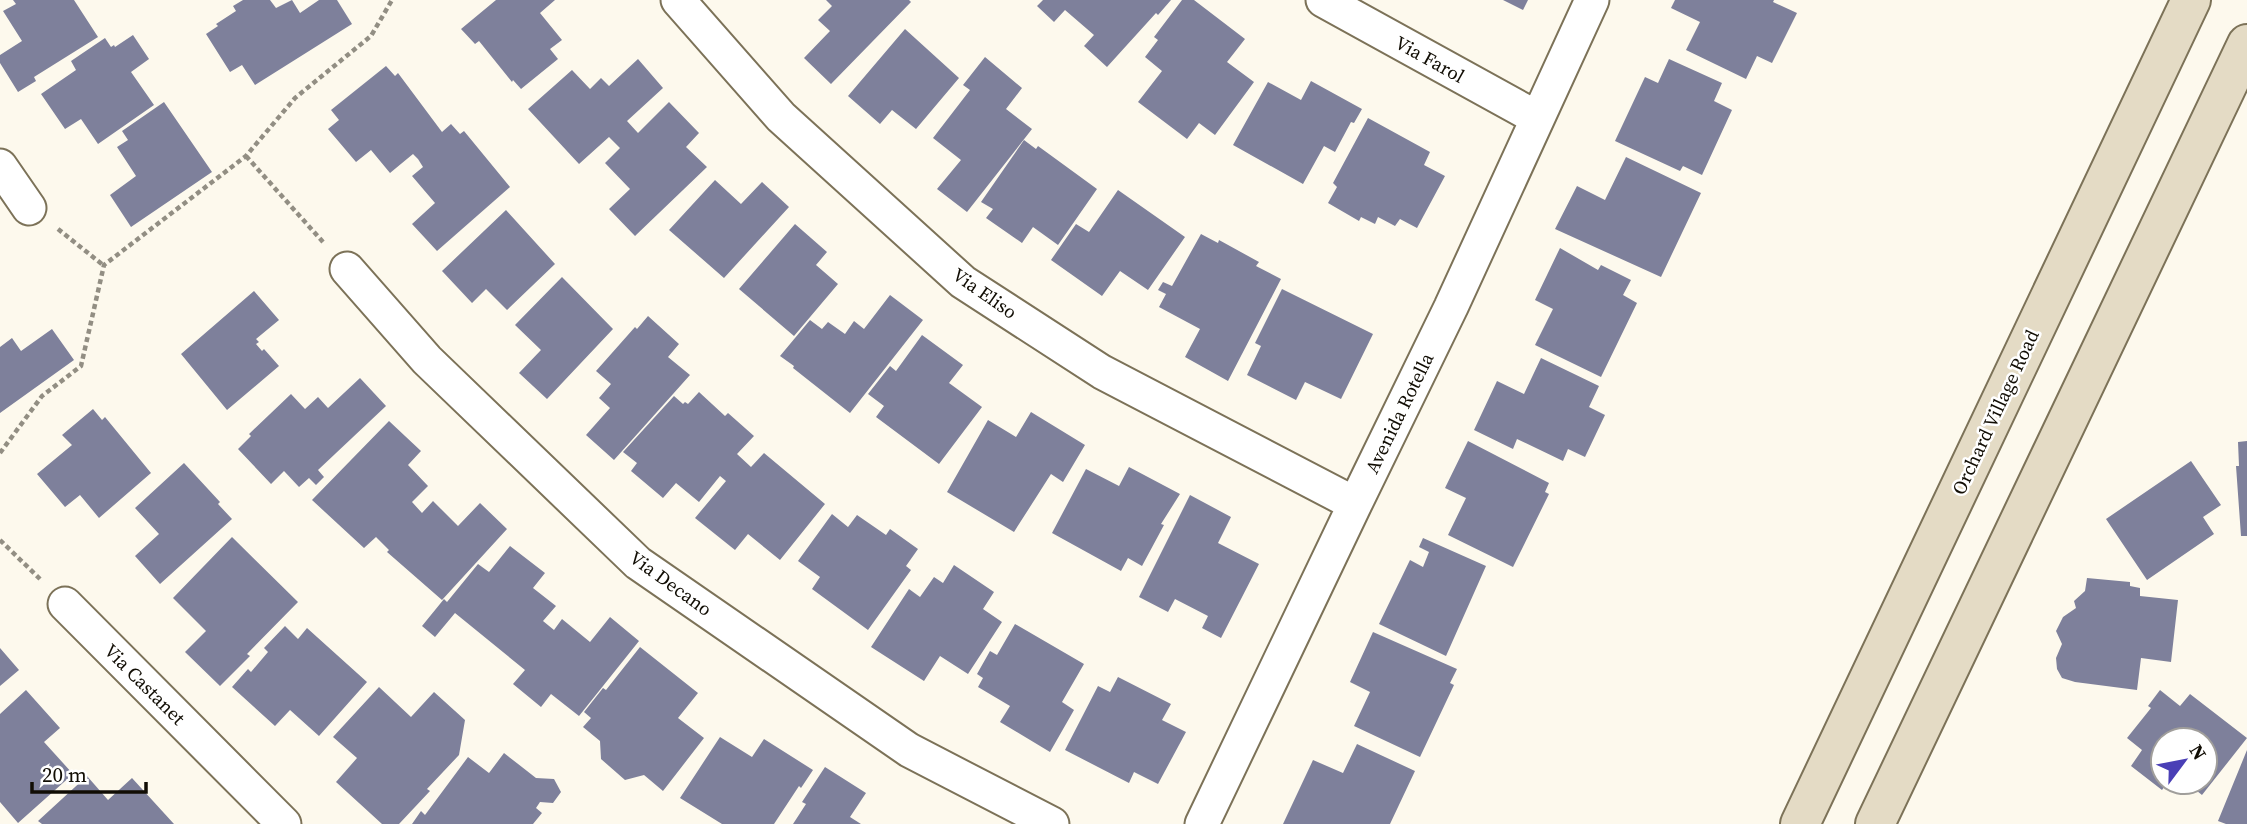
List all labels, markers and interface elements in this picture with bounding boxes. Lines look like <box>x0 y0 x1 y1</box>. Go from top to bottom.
street label: Via Farol <box>1391 29 1470 89</box>
street label: Via Eliso <box>947 261 1023 325</box>
street label: Orchard Village Road <box>1945 325 2045 499</box>
street label: Avenida Rotella <box>1359 348 1440 478</box>
street label: Via Decano <box>625 544 717 622</box>
street label: Via Castanet <box>99 638 192 731</box>
north arrow <box>2149 726 2219 796</box>
text: N <box>2184 739 2213 765</box>
scale bar <box>32 750 145 794</box>
text: 20 m <box>42 760 87 789</box>

